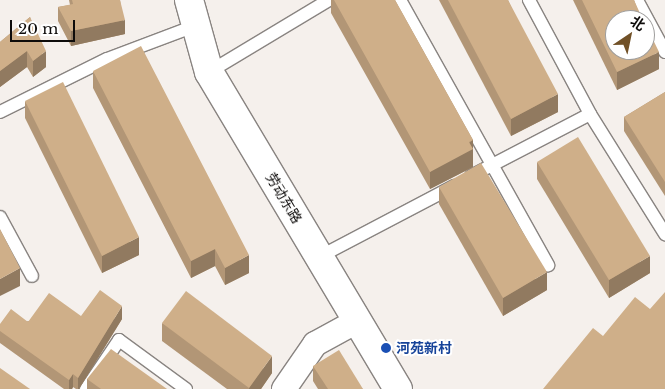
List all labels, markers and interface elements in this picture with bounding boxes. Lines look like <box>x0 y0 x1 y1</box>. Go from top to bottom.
scale bar <box>12 10 78 42</box>
north arrow <box>605 10 655 60</box>
text: 北 <box>627 12 649 35</box>
text: 20 m <box>18 19 58 38</box>
street label: 劳动东路 <box>262 170 306 226</box>
place label: 河苑新村 <box>396 340 452 356</box>
marker: 河苑新村 <box>380 342 392 354</box>

